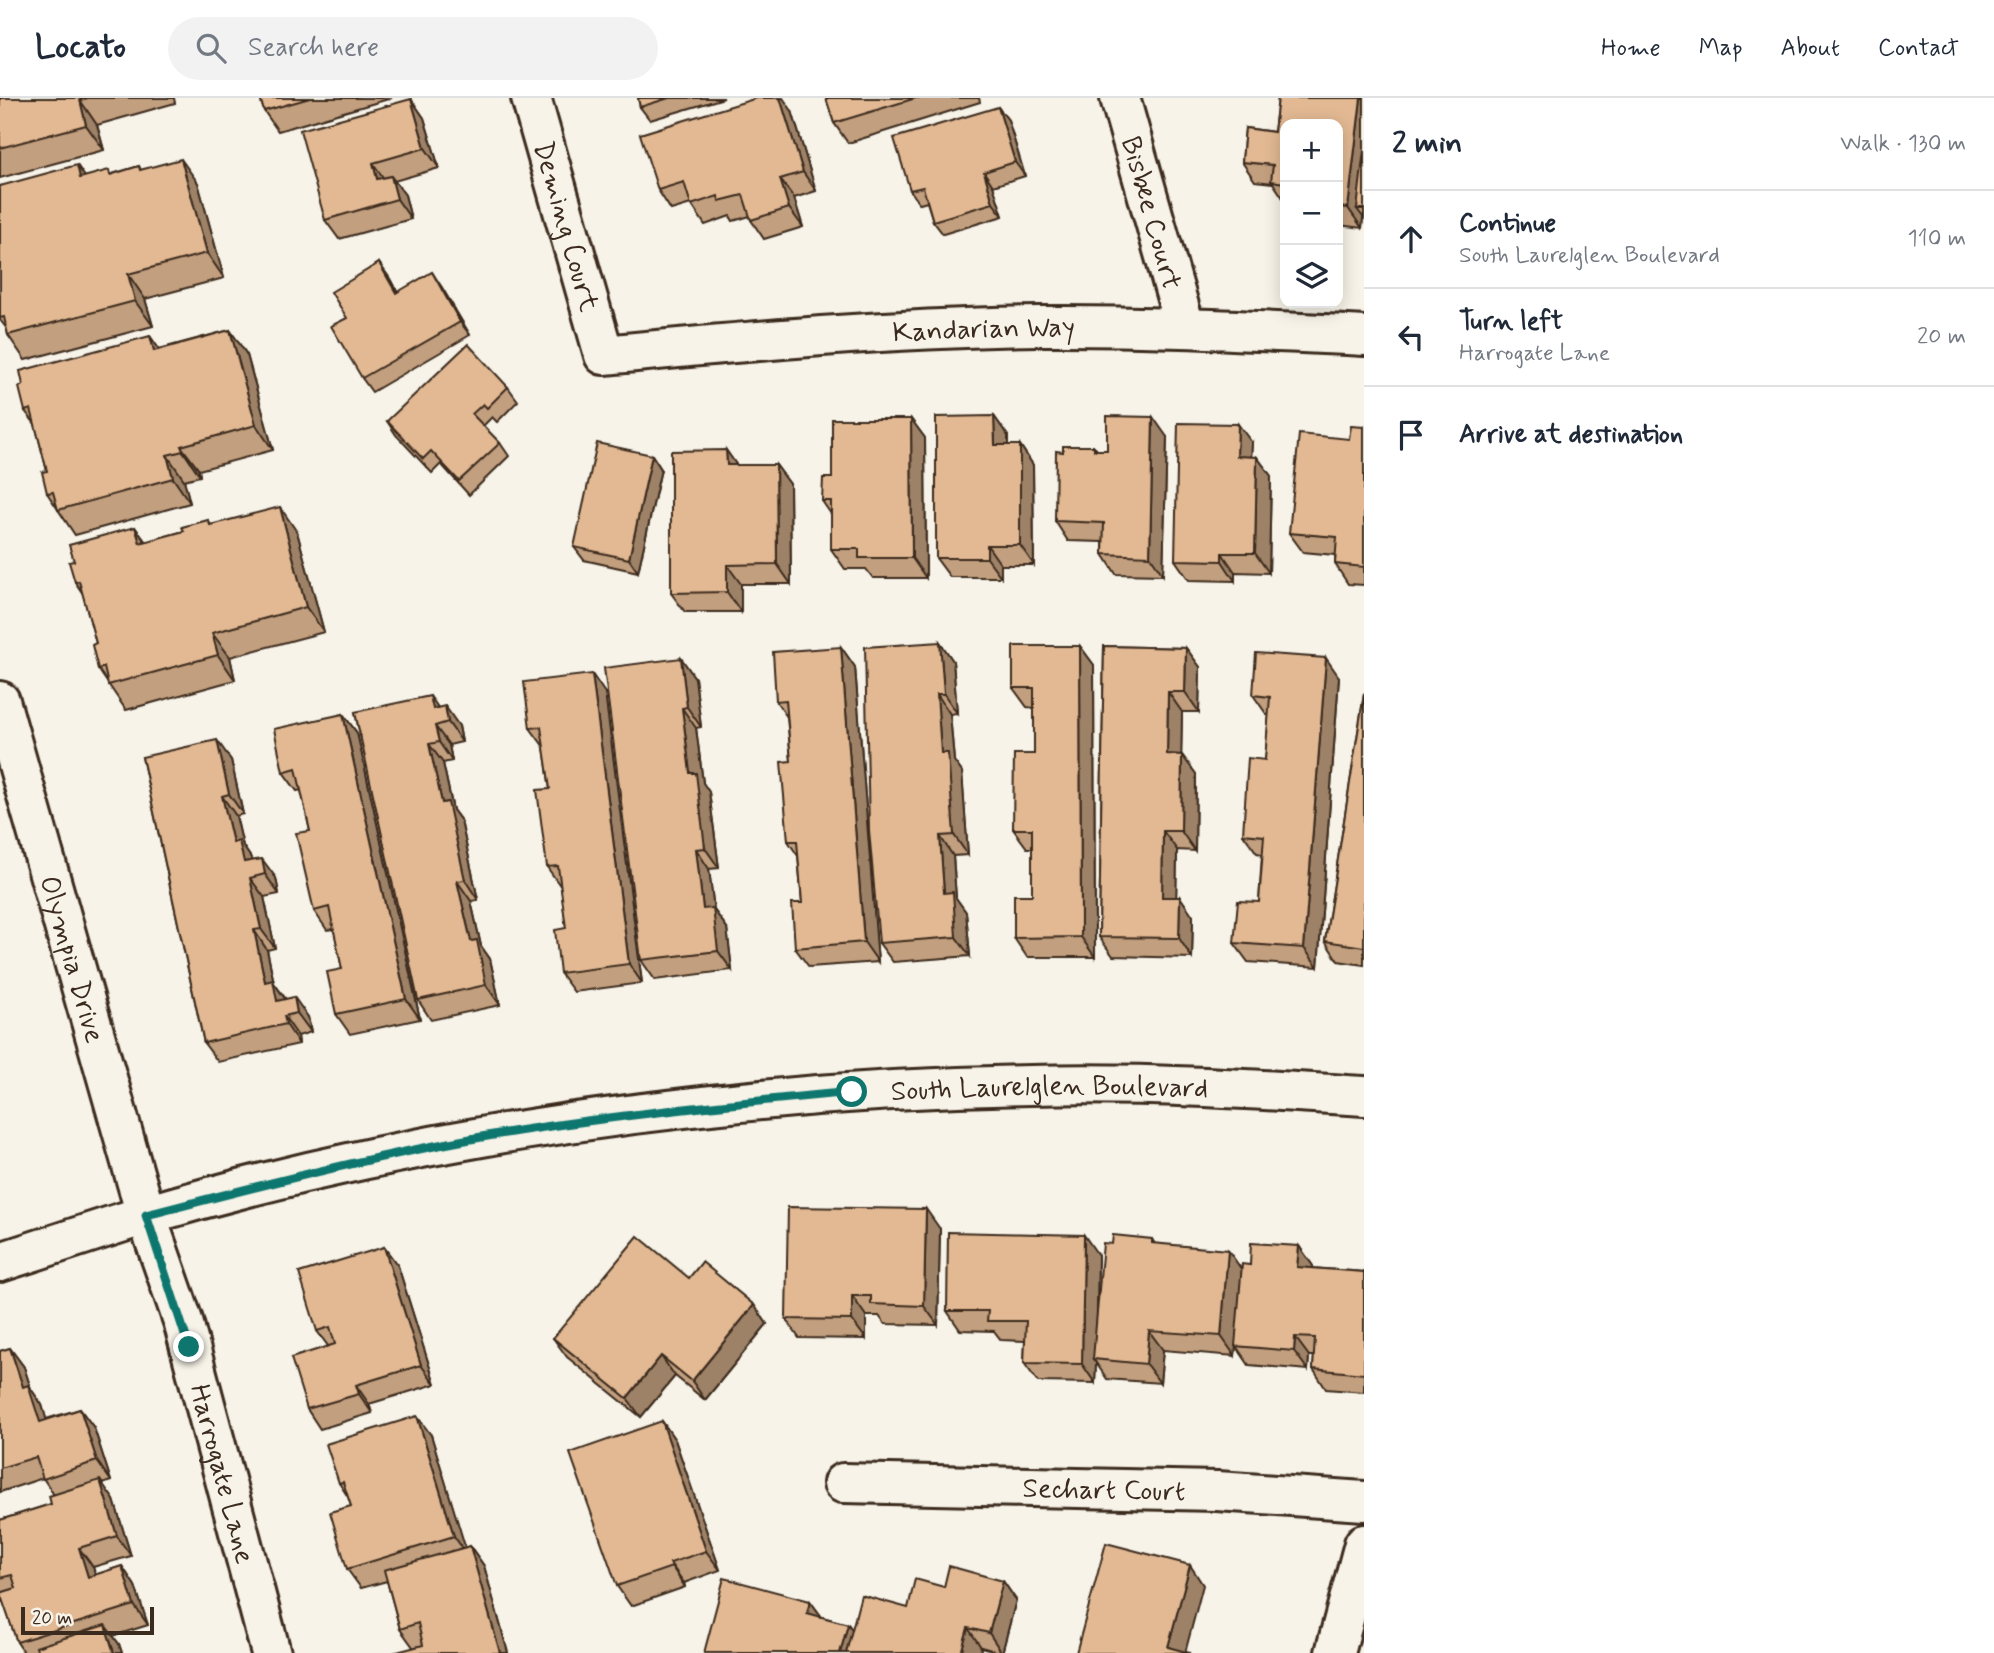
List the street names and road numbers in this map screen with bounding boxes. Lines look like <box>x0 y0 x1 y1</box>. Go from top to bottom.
street label: Bisbee Court <box>1111 132 1189 294</box>
street label: Deming Court <box>523 137 607 316</box>
street label: Kandarian Way <box>892 310 1075 352</box>
street label: Olympia Drive <box>29 872 112 1047</box>
street label: South Laurelglen Boulevard <box>890 1068 1209 1111</box>
street label: Harrogate Lane <box>180 1380 262 1568</box>
street label: Sechart Court <box>1022 1471 1186 1511</box>

